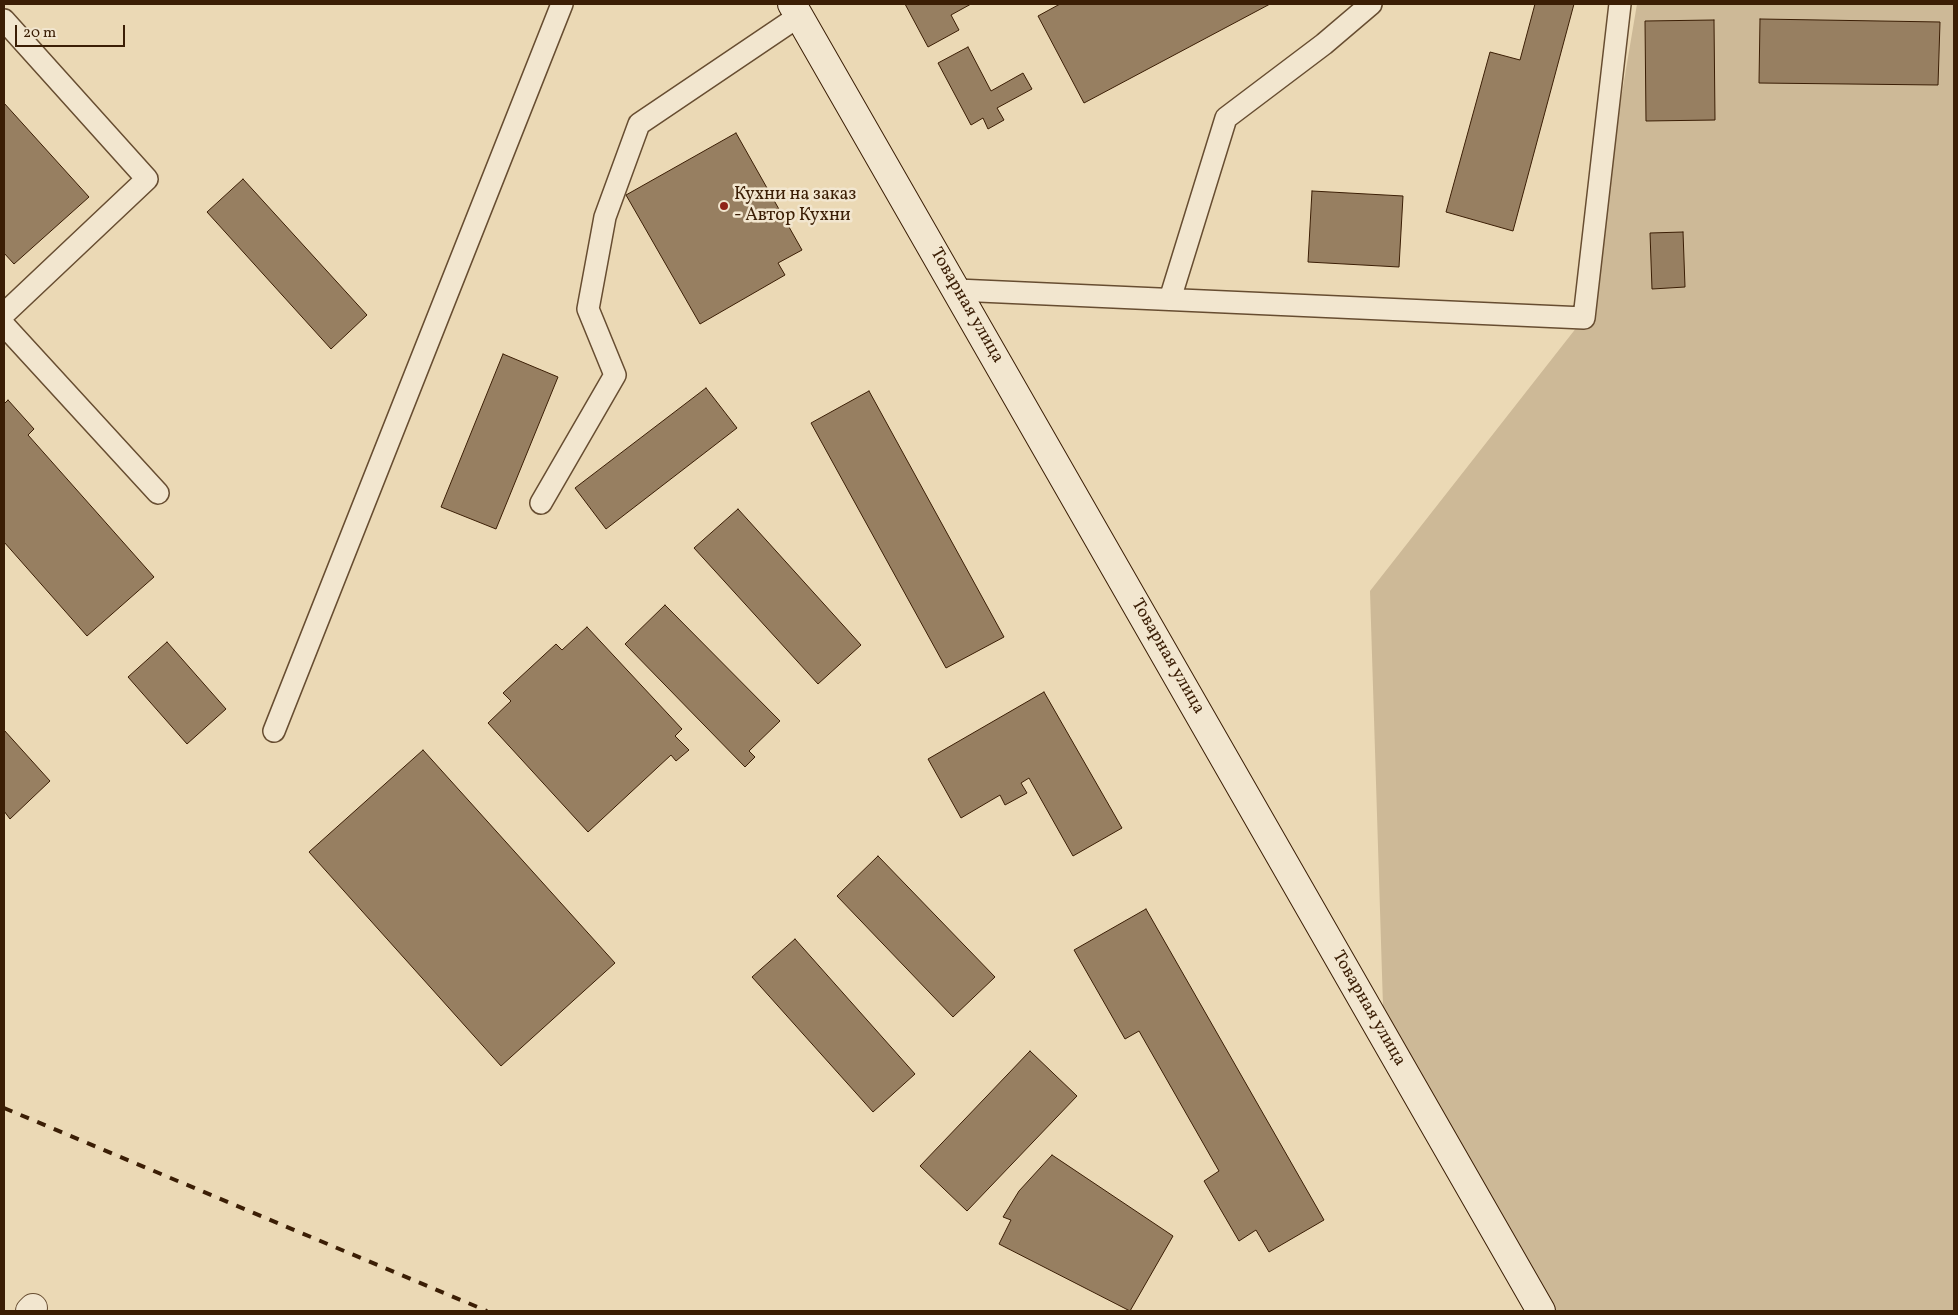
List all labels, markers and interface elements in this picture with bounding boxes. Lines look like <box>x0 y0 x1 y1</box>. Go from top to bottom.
scale bar <box>18 15 128 47</box>
text: 20 m <box>23 23 56 44</box>
place label: Кухни на заказ - Автор Кухни <box>734 185 856 228</box>
marker: Кухни на заказ - Автор Кухни <box>718 200 730 212</box>
street label: Товарная улица <box>924 244 1008 368</box>
street label: Товарная улица <box>1125 595 1209 719</box>
street label: Товарная улица <box>1326 947 1410 1071</box>

